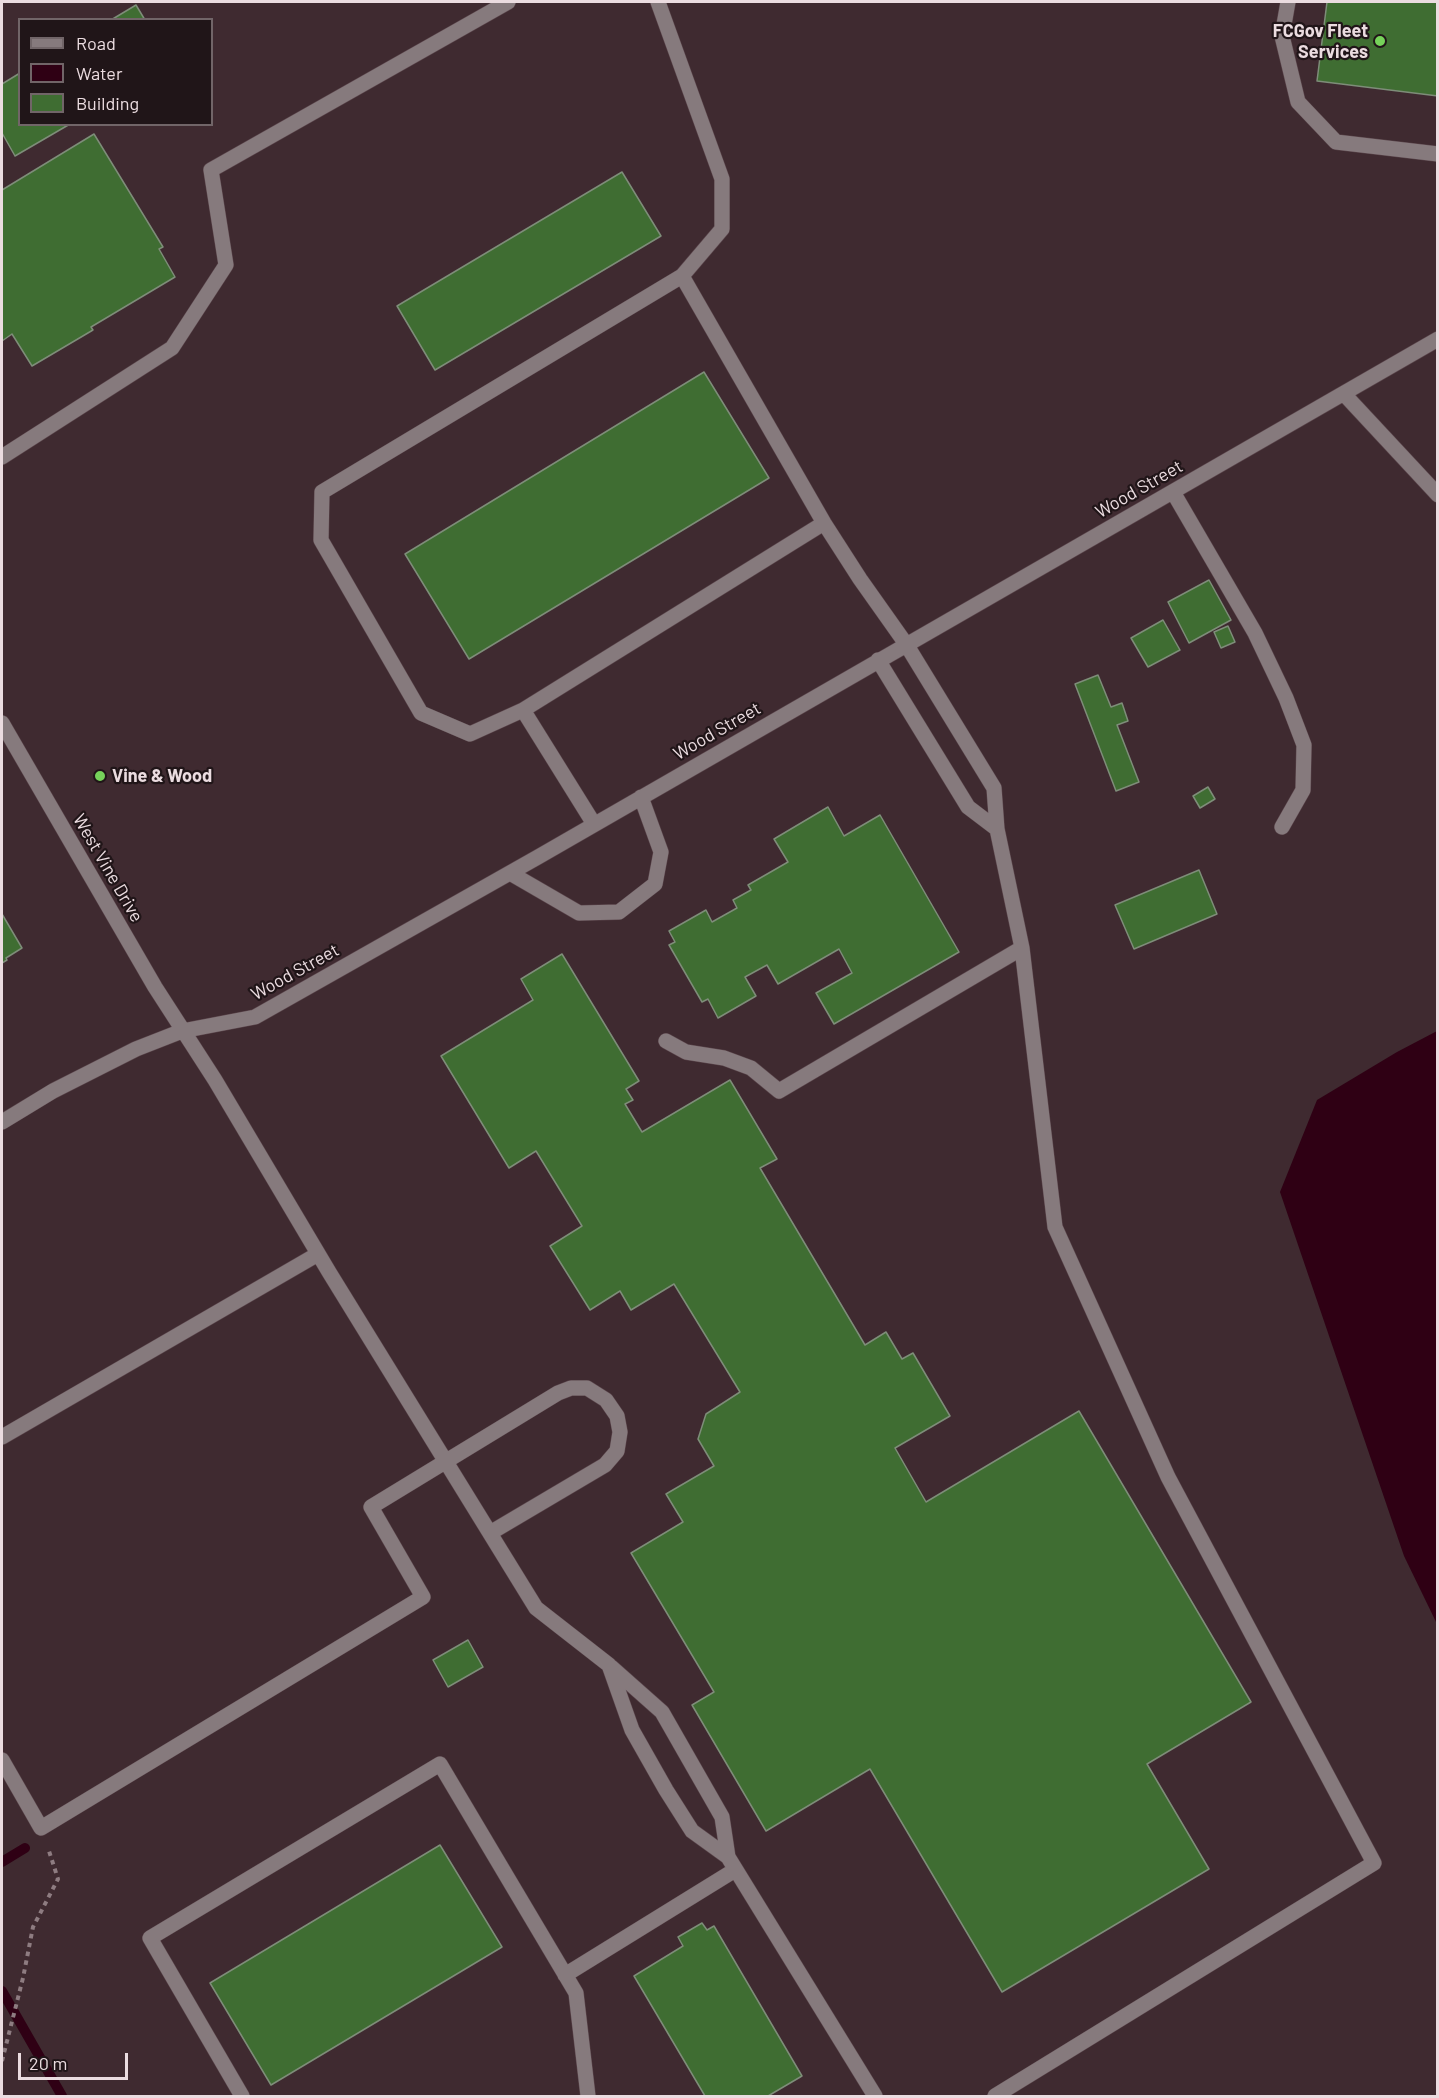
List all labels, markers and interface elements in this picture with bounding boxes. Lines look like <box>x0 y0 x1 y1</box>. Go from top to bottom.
legend <box>18 18 213 126</box>
place label: FCGov Fleet Services <box>1273 20 1368 63</box>
text: Road <box>76 32 116 54</box>
marker: FCGov Fleet Services <box>1373 34 1387 48</box>
text: Water <box>76 62 123 84</box>
text: Building <box>76 92 139 114</box>
street label: Wood Street <box>1092 455 1186 523</box>
street label: Wood Street <box>670 697 764 765</box>
place label: Vine & Wood <box>112 765 212 787</box>
marker: Vine & Wood <box>93 769 107 783</box>
street label: West Vine Drive <box>68 810 148 926</box>
street label: Wood Street <box>247 939 343 1005</box>
scale bar <box>21 2041 130 2079</box>
text: 20 m <box>29 2052 67 2074</box>

